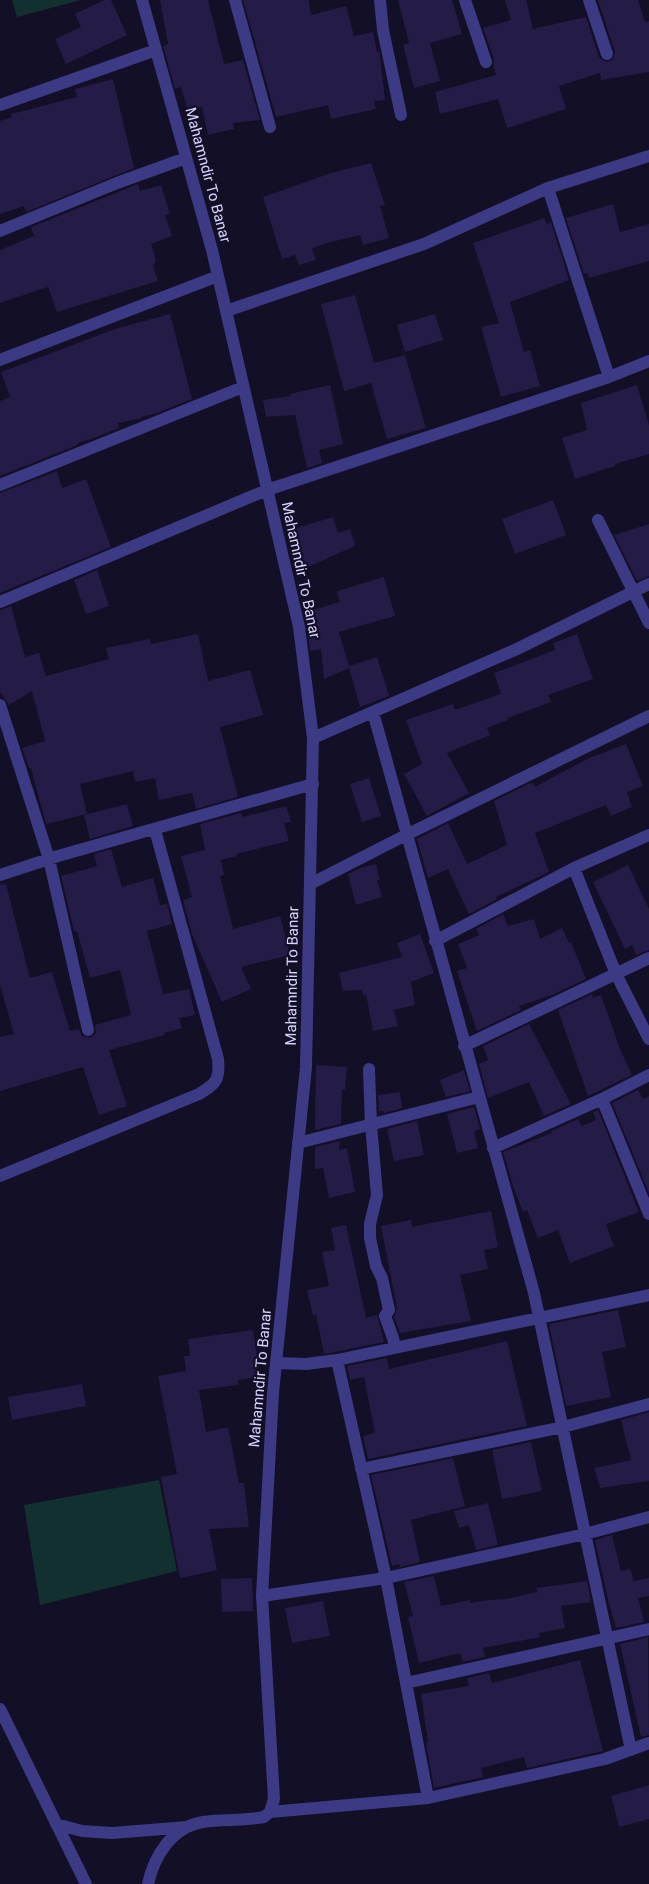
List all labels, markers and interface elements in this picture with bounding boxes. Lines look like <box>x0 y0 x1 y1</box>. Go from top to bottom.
street label: Mahamndir To Banar <box>181 105 235 245</box>
street label: Mahamndir To Banar <box>278 500 324 640</box>
street label: Mahamndir To Banar <box>282 906 302 1046</box>
street label: Mahamndir To Banar <box>245 1308 275 1448</box>

